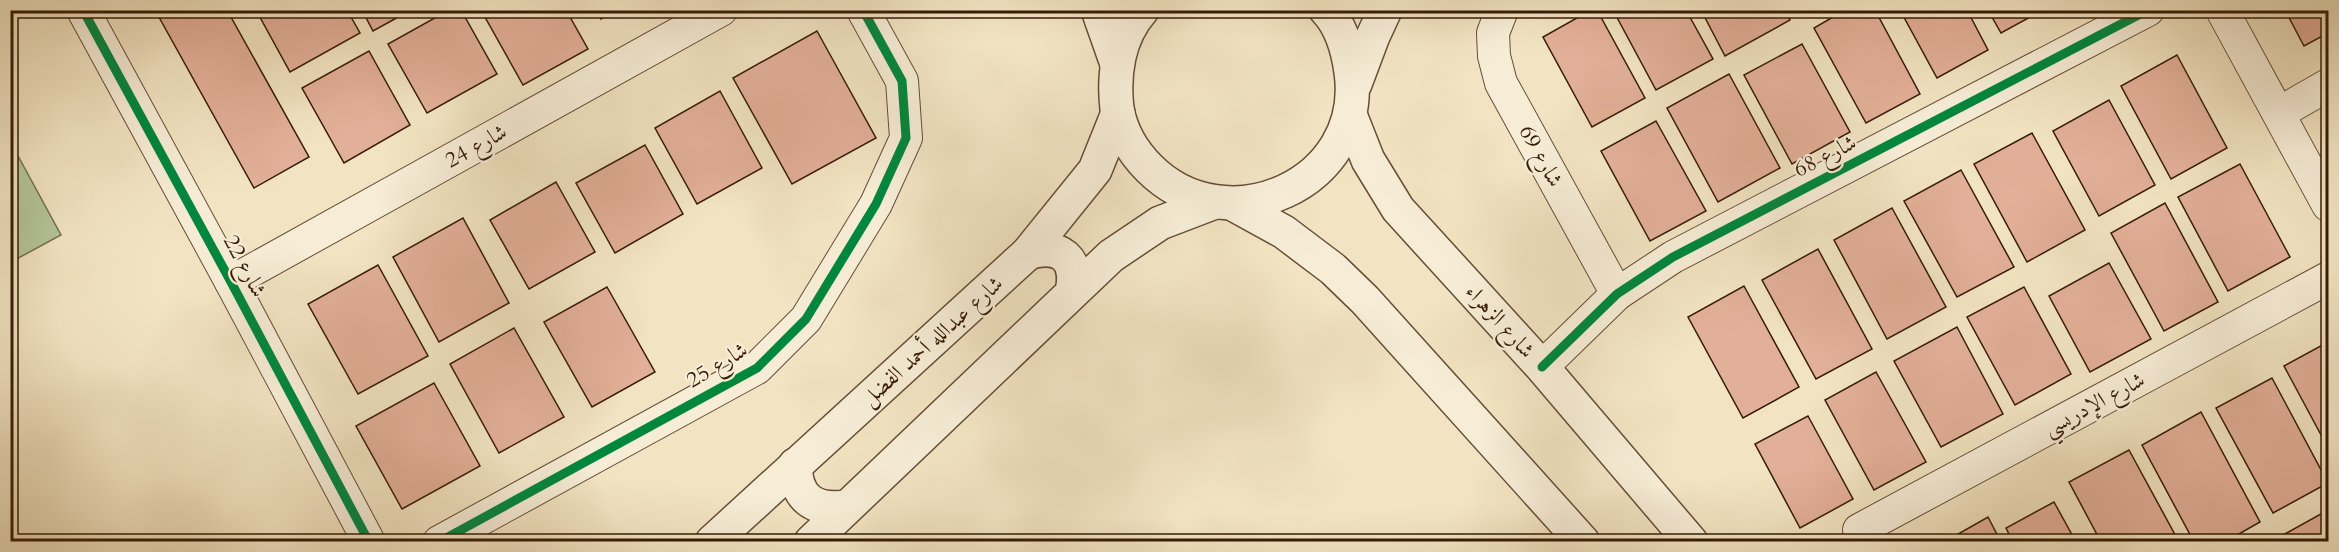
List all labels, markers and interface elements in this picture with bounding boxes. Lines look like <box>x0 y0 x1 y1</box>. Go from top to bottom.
street label: شارع 24 <box>440 117 514 178</box>
street label: شارع 69 <box>1509 120 1570 194</box>
street label: شارع 68 <box>1788 128 1863 187</box>
street label: شارع 22 <box>213 230 274 304</box>
street label: شارع عبدالله أحمد الفضل <box>854 268 1012 415</box>
street label: شارع الزهراء <box>1456 277 1541 367</box>
street label: شارع 25 <box>681 335 755 398</box>
street label: شارع الإدريسي <box>2038 365 2152 448</box>

